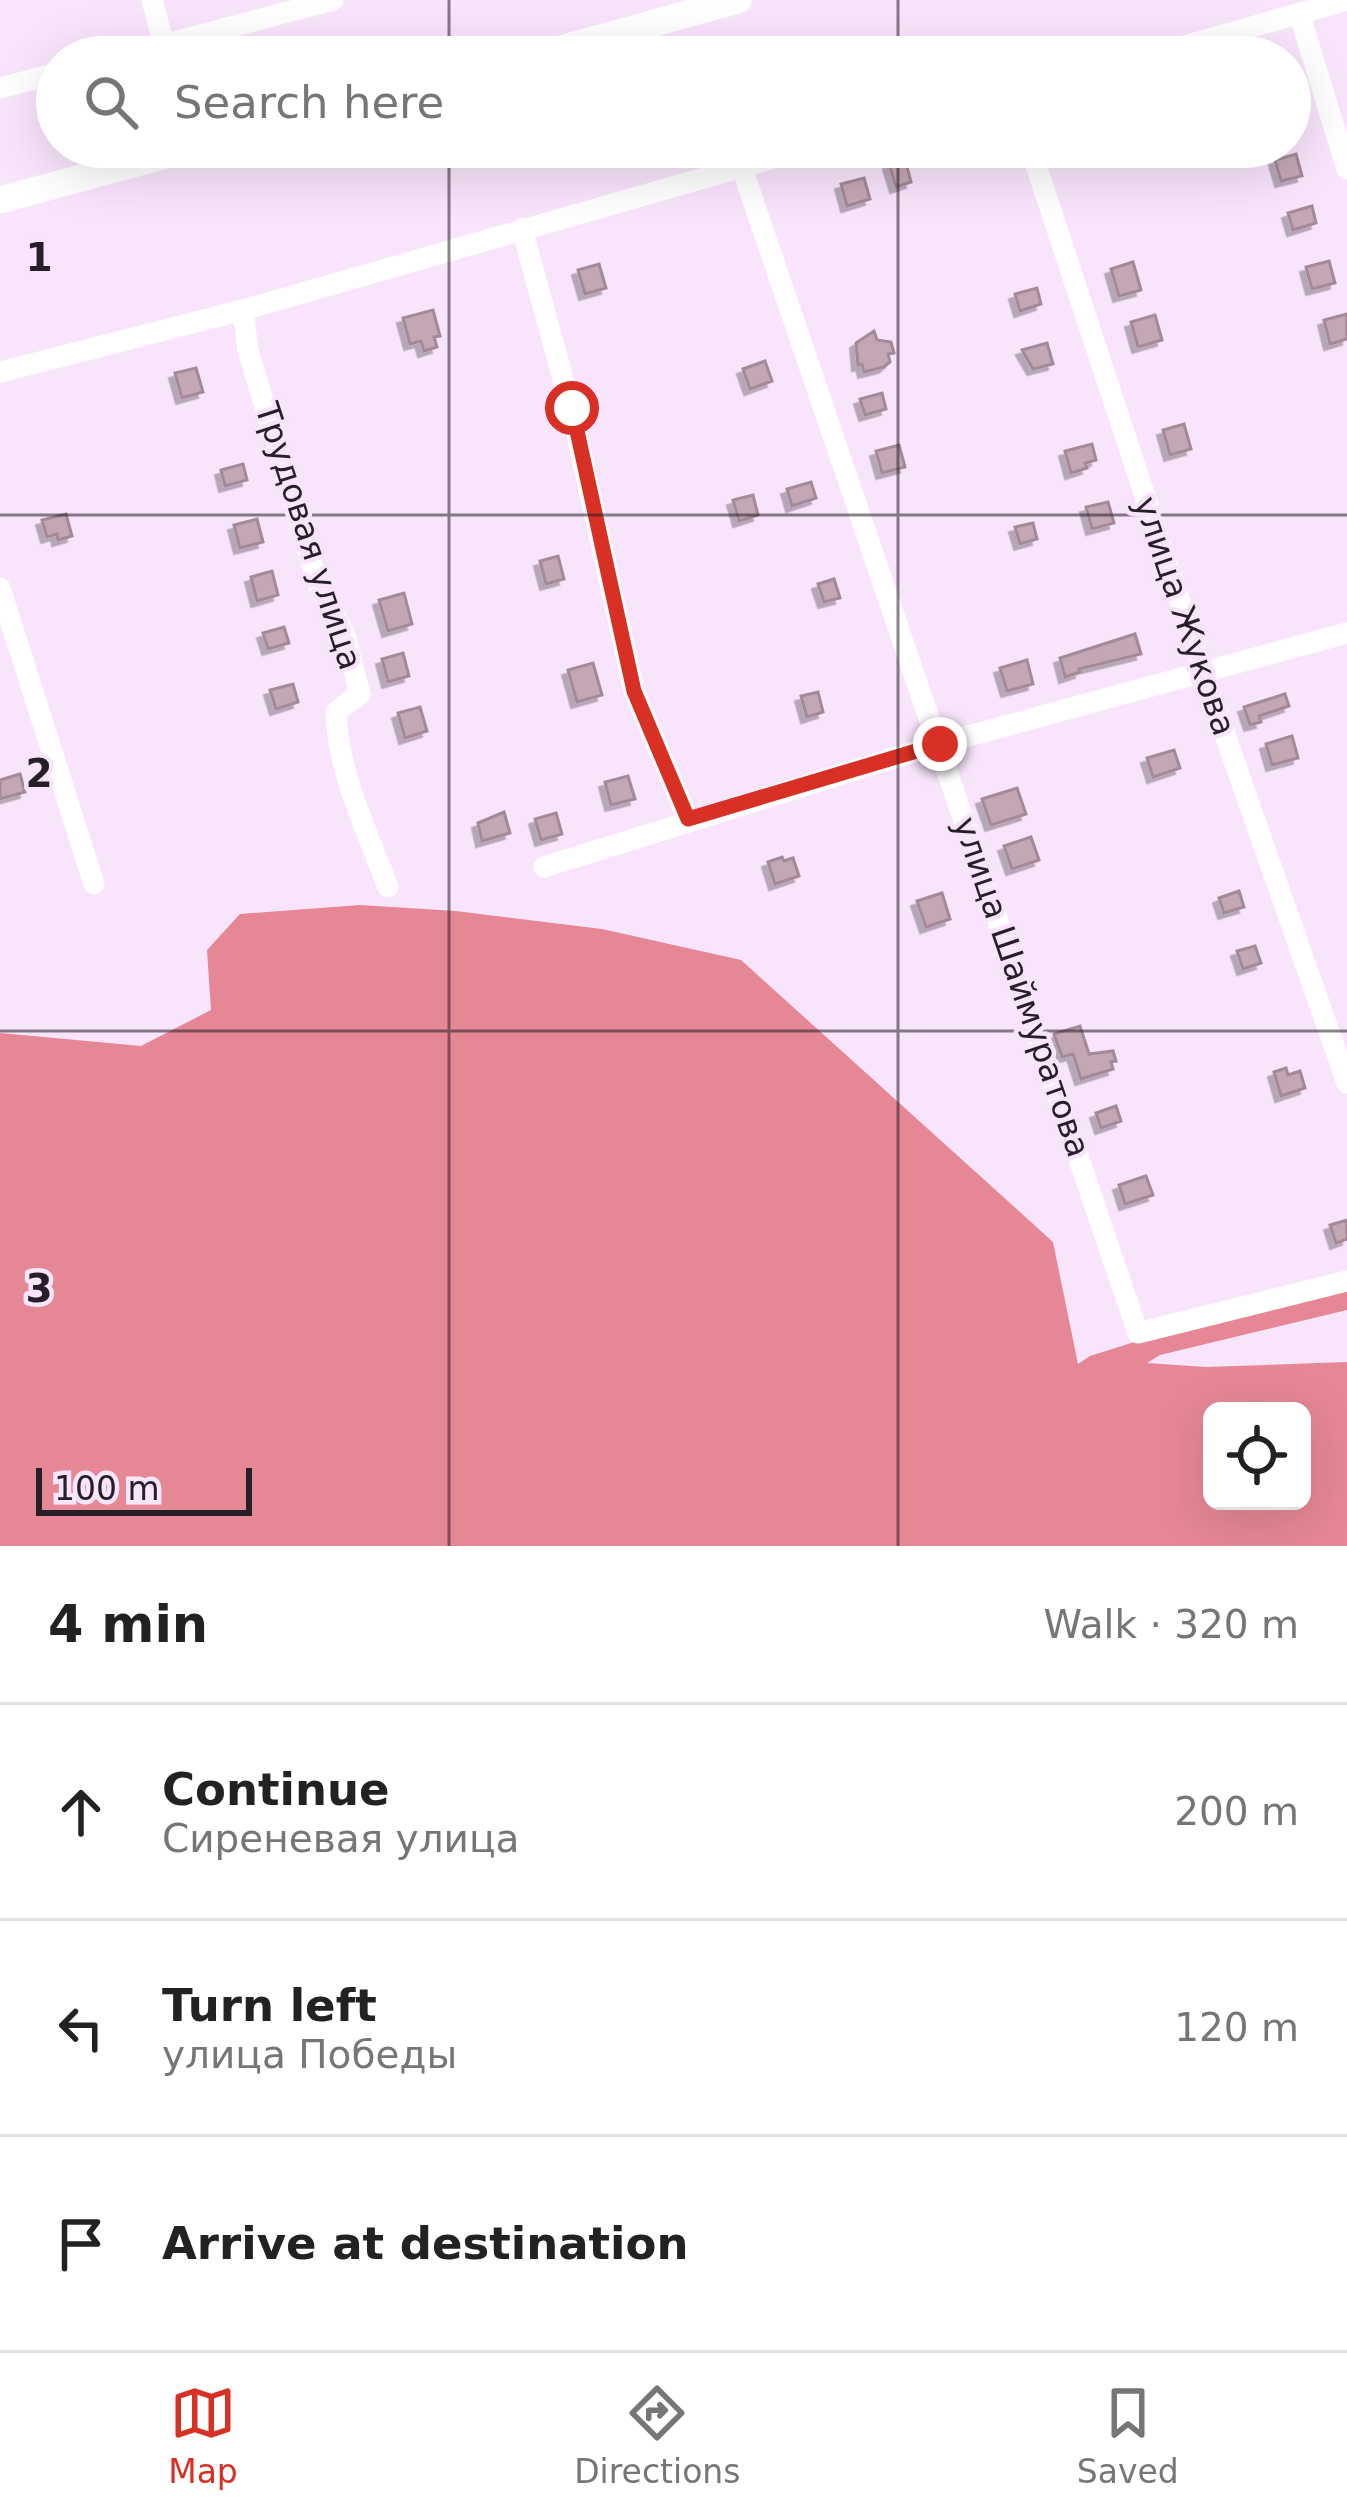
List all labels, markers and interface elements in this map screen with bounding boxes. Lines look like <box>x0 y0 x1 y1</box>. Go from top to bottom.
search box <box>36 36 1311 168</box>
icon: search <box>78 69 144 135</box>
text: Search here <box>174 76 444 129</box>
text: 1 <box>25 235 53 280</box>
route start <box>545 381 599 435</box>
street label: Трудовая улица <box>247 397 371 674</box>
street label: улица Жукова <box>1126 491 1244 741</box>
route end <box>913 717 967 771</box>
text: 2 <box>25 751 53 796</box>
street label: улица Шаймуратова <box>945 812 1099 1162</box>
text: 3 <box>25 1266 53 1311</box>
map controls <box>1203 1402 1311 1510</box>
button: locate <box>1203 1402 1311 1510</box>
scale bar <box>36 1462 252 1515</box>
text: 100 m <box>54 1469 160 1508</box>
text: 4 min <box>48 1595 208 1654</box>
text: Walk · 320 m <box>1044 1602 1299 1647</box>
text: Continue <box>162 1763 390 1816</box>
icon: ahead <box>48 1779 114 1845</box>
text: 200 m <box>1174 1789 1299 1834</box>
text: Сиреневая улица <box>162 1816 519 1861</box>
text: Turn left <box>162 1979 377 2032</box>
icon: left <box>48 1995 114 2061</box>
text: 120 m <box>1174 2005 1299 2050</box>
text: улица Победы <box>162 2032 457 2077</box>
icon: arrive <box>48 2211 114 2277</box>
text: Arrive at destination <box>162 2217 688 2270</box>
tab: Map <box>168 2380 238 2491</box>
tab: Directions <box>574 2380 740 2491</box>
tab: Saved <box>1077 2380 1179 2491</box>

